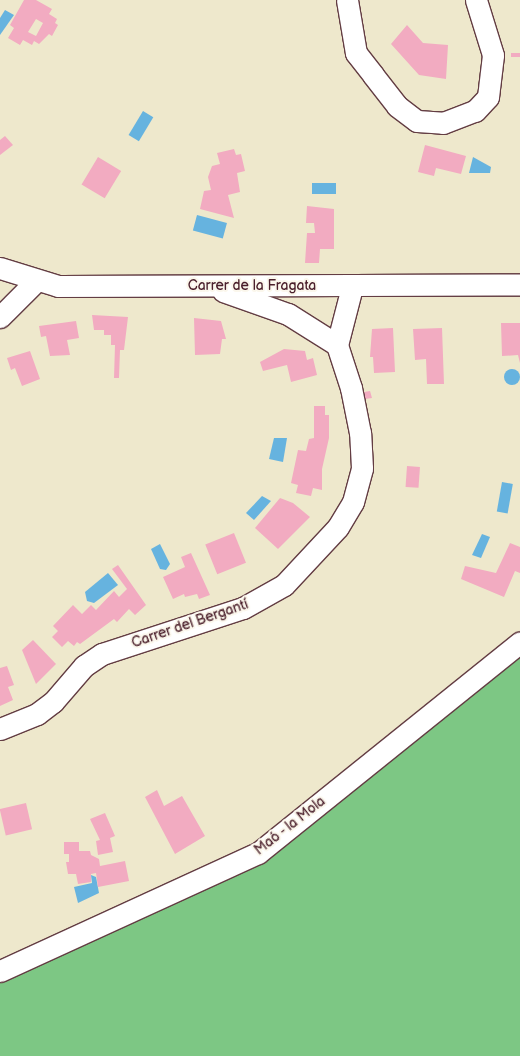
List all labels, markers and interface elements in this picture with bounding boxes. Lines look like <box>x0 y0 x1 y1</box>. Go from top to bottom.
street label: Carrer de la Fragata <box>188 278 316 294</box>
street label: Carrer del Bergantí <box>129 596 251 652</box>
street label: Maó - la Mola <box>251 793 329 859</box>

